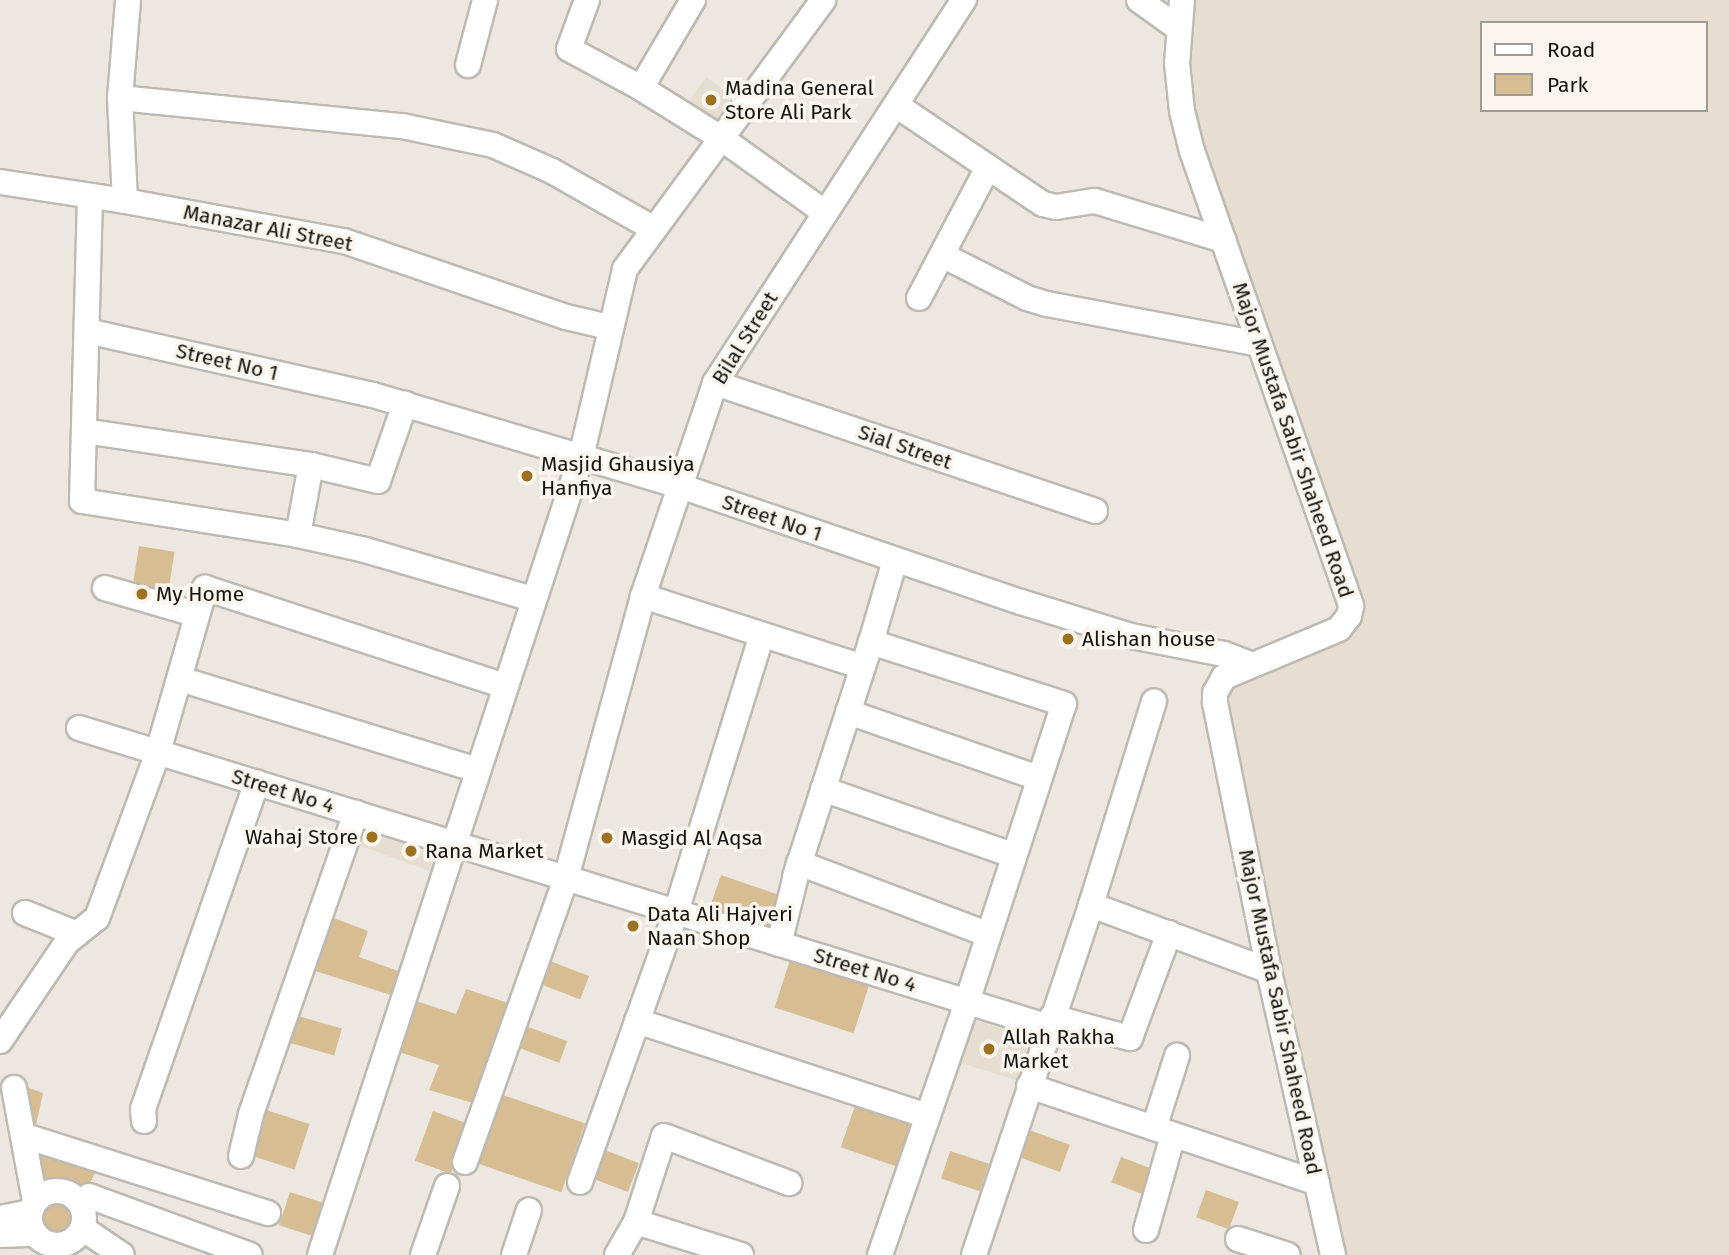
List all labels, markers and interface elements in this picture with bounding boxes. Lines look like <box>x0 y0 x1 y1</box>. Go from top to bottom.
legend <box>1480 21 1708 112</box>
text: Road <box>1547 37 1595 63</box>
text: Park <box>1547 72 1588 98</box>
place label: Madina General Store Ali Park <box>725 75 874 125</box>
marker: Madina General Store Ali Park <box>703 92 719 108</box>
street label: Manazar Ali Street <box>181 199 355 257</box>
street label: Major Mustafa Sabir Shaheed Road <box>1227 279 1359 601</box>
street label: Bilal Street <box>707 287 783 389</box>
street label: Street No 1 <box>174 338 280 386</box>
street label: Sial Street <box>855 419 955 475</box>
place label: Masjid Ghausiya Hanfiya <box>541 451 695 501</box>
marker: Masjid Ghausiya Hanfiya <box>519 468 535 484</box>
street label: Street No 1 <box>719 489 825 547</box>
place label: My Home <box>156 581 244 607</box>
marker: My Home <box>134 586 150 602</box>
place label: Alishan house <box>1082 626 1216 652</box>
marker: Alishan house <box>1060 631 1076 647</box>
street label: Street No 4 <box>229 763 337 819</box>
place label: Wahaj Store <box>245 824 358 850</box>
place label: Masgid Al Aqsa <box>621 825 763 851</box>
marker: Wahaj Store <box>364 829 380 845</box>
marker: Masgid Al Aqsa <box>599 830 615 846</box>
place label: Rana Market <box>425 838 544 864</box>
marker: Rana Market <box>403 843 419 859</box>
street label: Major Mustafa Sabir Shaheed Road <box>1233 847 1327 1177</box>
place label: Data Ali Hajveri Naan Shop <box>647 901 793 951</box>
marker: Data Ali Hajveri Naan Shop <box>625 918 641 934</box>
street label: Street No 4 <box>811 942 919 998</box>
place label: Allah Rakha Market <box>1003 1024 1115 1074</box>
marker: Allah Rakha Market <box>981 1041 997 1057</box>

